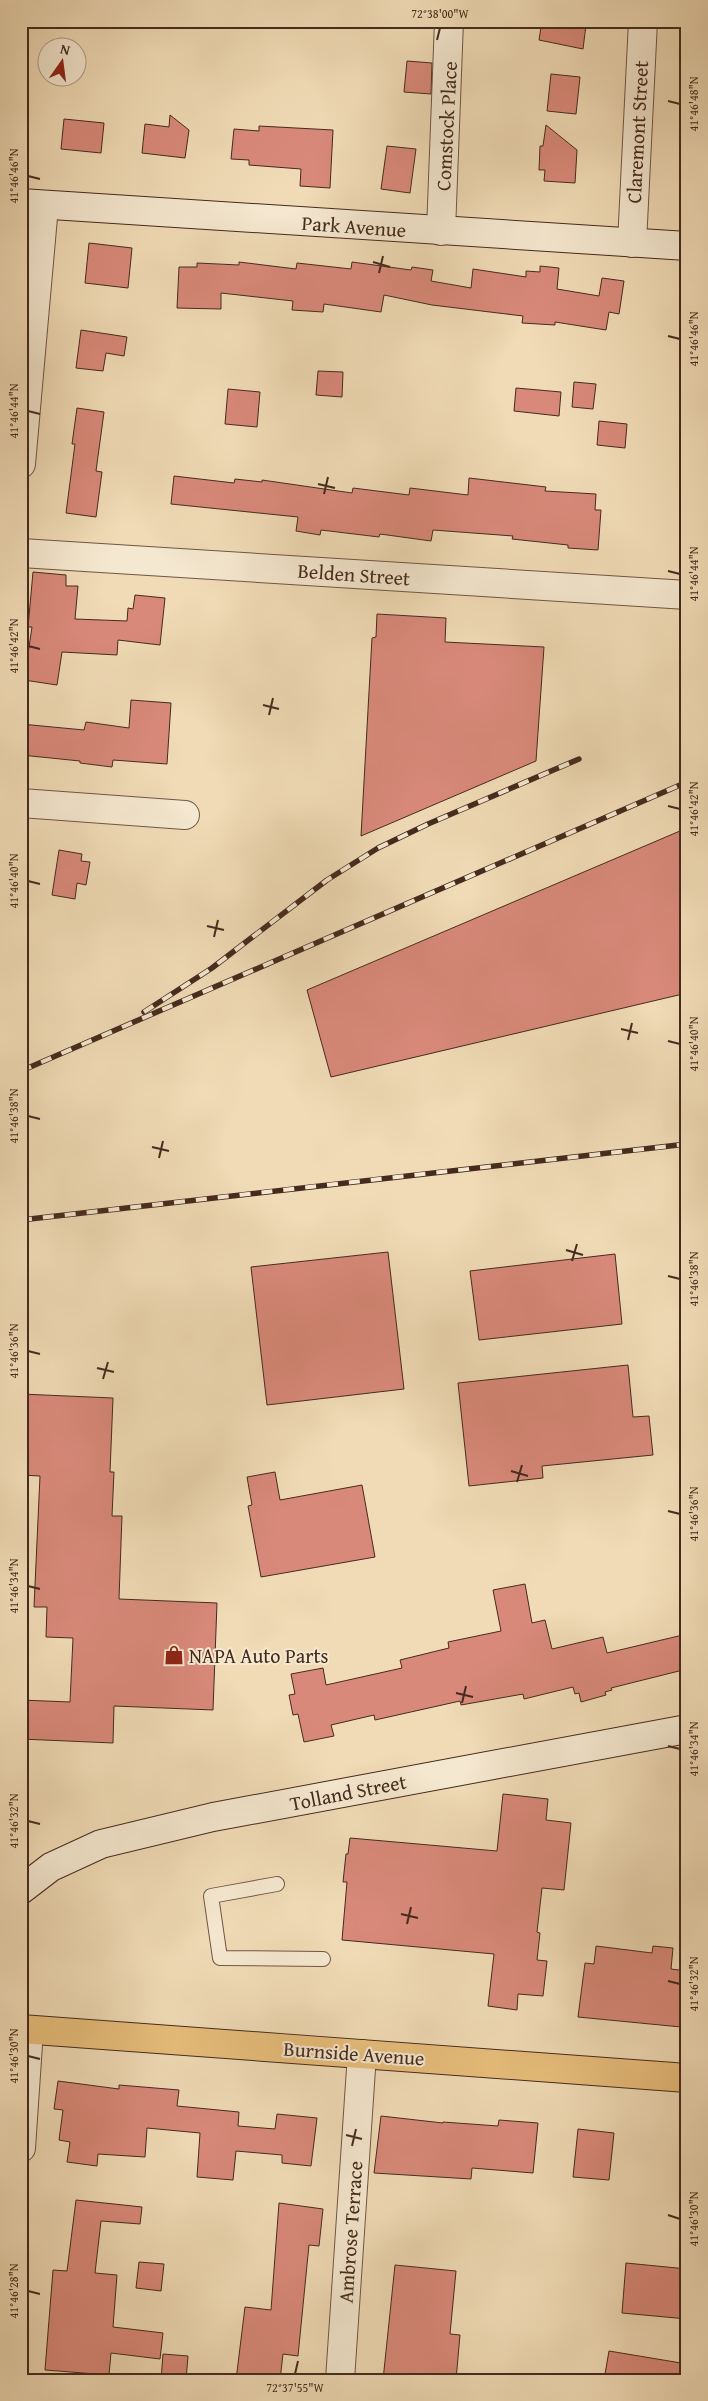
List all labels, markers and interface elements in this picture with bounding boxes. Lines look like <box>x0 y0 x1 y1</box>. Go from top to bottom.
text: 72°38'00"W <box>411 5 470 22</box>
north arrow <box>38 38 88 88</box>
text: N <box>58 39 73 60</box>
street label: Comstock Place <box>428 60 464 192</box>
street label: Claremont Street <box>619 60 655 204</box>
text: 41°46'48"N <box>685 76 702 132</box>
text: 41°46'46"N <box>5 148 22 204</box>
street label: Park Avenue <box>301 208 407 244</box>
text: 41°46'46"N <box>685 311 702 367</box>
text: 41°46'44"N <box>5 383 22 439</box>
text: 41°46'44"N <box>685 546 702 602</box>
street label: Belden Street <box>297 556 411 592</box>
text: 41°46'42"N <box>5 618 22 674</box>
text: 41°46'42"N <box>685 781 702 837</box>
text: 41°46'40"N <box>5 853 22 909</box>
text: 41°46'40"N <box>685 1016 702 1072</box>
text: 41°46'38"N <box>5 1088 22 1144</box>
text: 41°46'38"N <box>685 1251 702 1307</box>
text: 41°46'36"N <box>5 1323 22 1379</box>
text: 41°46'36"N <box>685 1486 702 1542</box>
text: 41°46'34"N <box>5 1558 22 1614</box>
place label: NAPA Auto Parts <box>189 1641 328 1670</box>
shop icon: NAPA Auto Parts <box>163 1644 185 1666</box>
text: 41°46'34"N <box>685 1721 702 1777</box>
street label: Tolland Street <box>287 1766 409 1818</box>
text: 41°46'32"N <box>5 1793 22 1849</box>
text: 41°46'32"N <box>685 1956 702 2012</box>
text: 41°46'30"N <box>5 2028 22 2084</box>
street label: Burnside Avenue <box>283 2034 425 2072</box>
street label: Ambrose Terrace <box>331 2160 369 2304</box>
text: 41°46'30"N <box>685 2191 702 2247</box>
text: 41°46'28"N <box>5 2263 22 2319</box>
text: 72°37'55"W <box>266 2379 325 2396</box>

